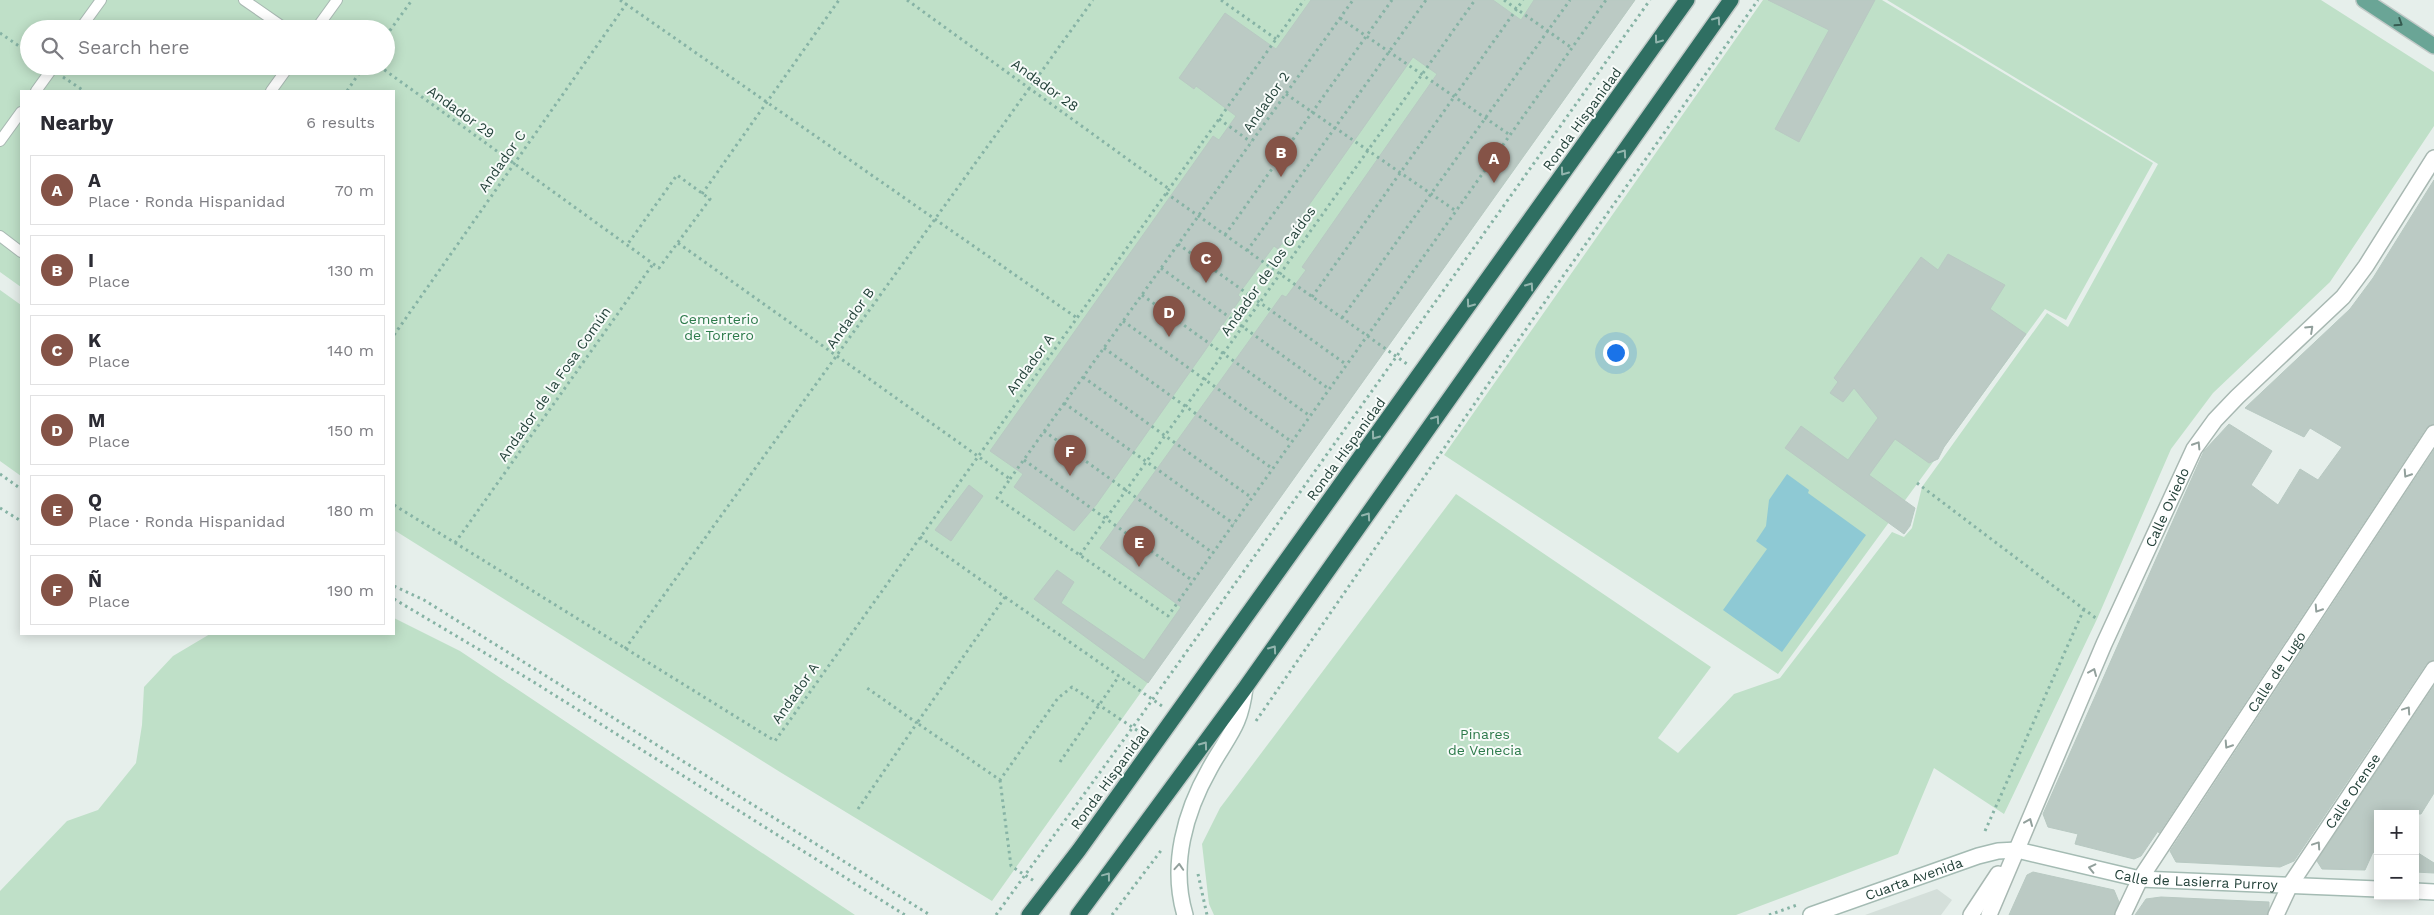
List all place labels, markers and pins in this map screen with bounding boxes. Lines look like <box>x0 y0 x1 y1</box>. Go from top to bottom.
pin: B <box>1265 136 1297 177</box>
pin: A <box>1478 142 1510 183</box>
pin: C <box>1190 242 1222 283</box>
pin: D <box>1153 296 1185 337</box>
pin: F <box>1054 435 1086 476</box>
pin: E <box>1123 526 1155 567</box>

